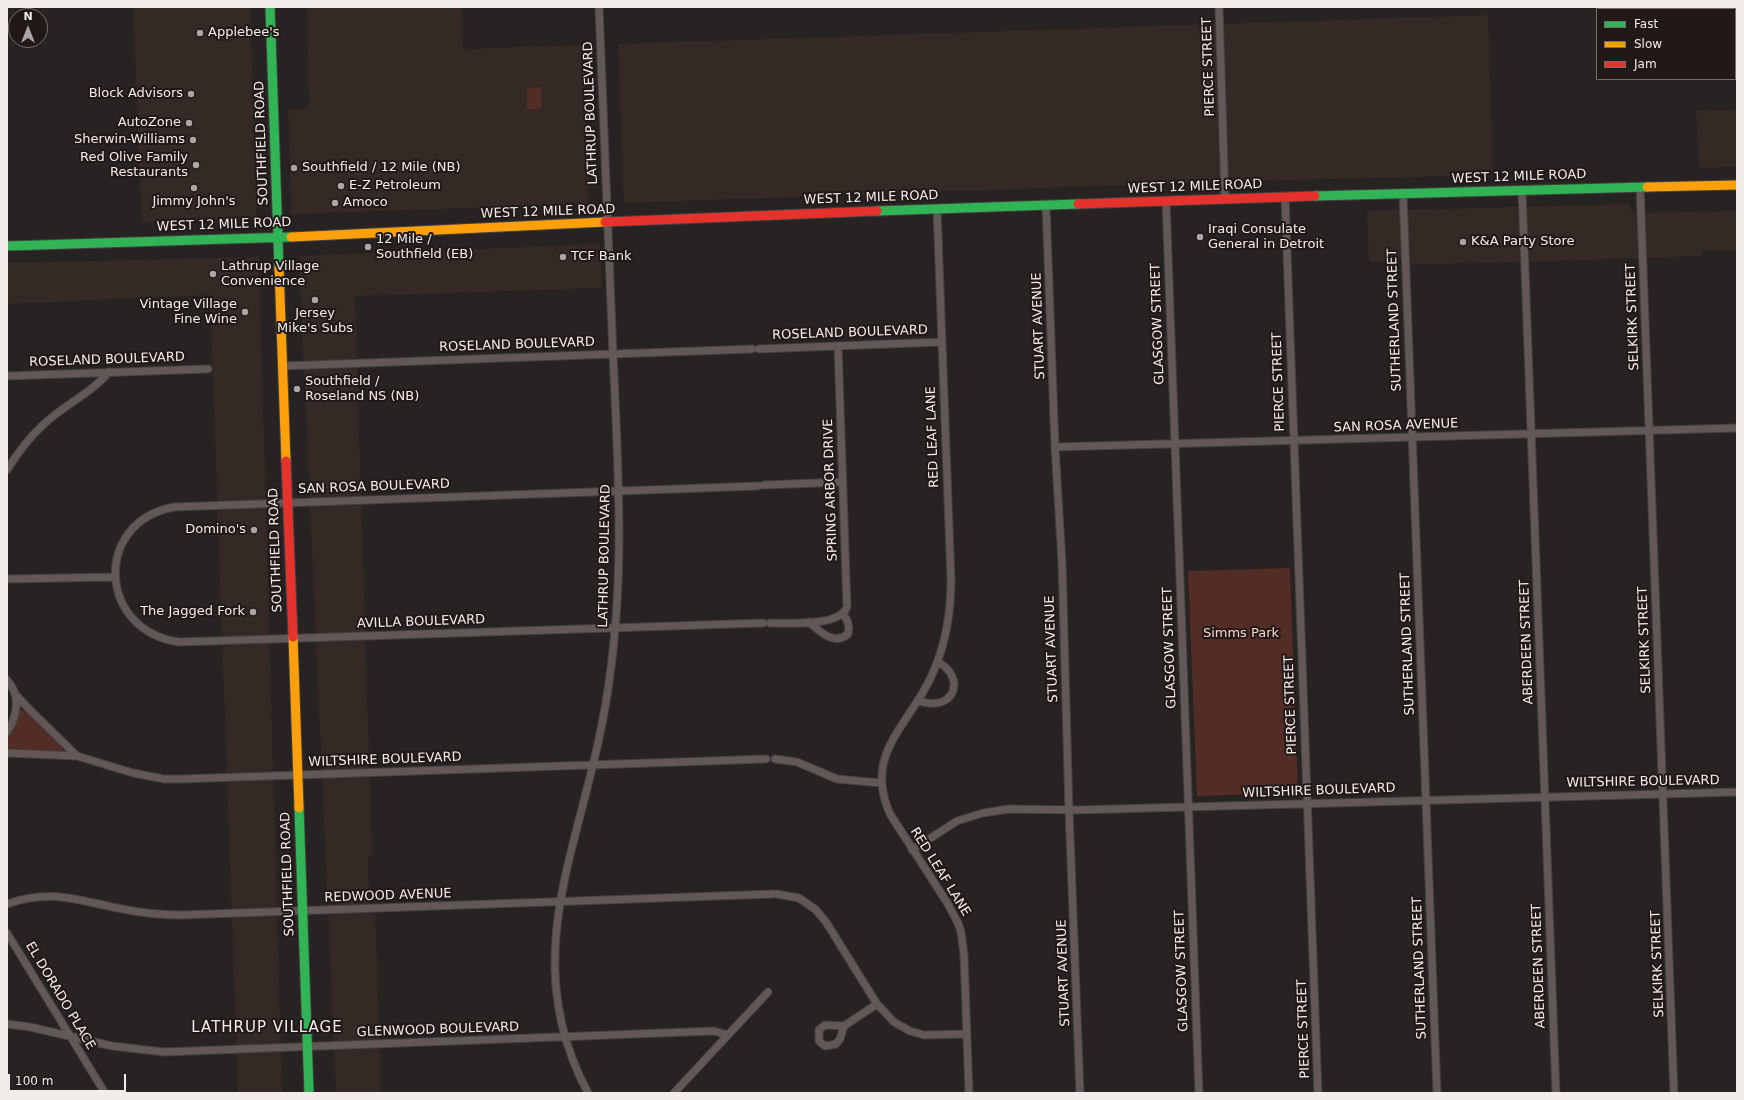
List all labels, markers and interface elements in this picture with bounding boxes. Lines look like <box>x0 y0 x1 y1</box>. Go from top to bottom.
north arrow <box>8 8 48 48</box>
legend <box>1596 8 1736 80</box>
text: N <box>23 10 33 23</box>
street label: PIERCE STREET <box>1199 17 1219 117</box>
text: Fast <box>1634 17 1658 31</box>
place label: Applebee's <box>208 25 280 41</box>
marker: Applebee's <box>195 28 205 38</box>
text: Slow <box>1634 37 1662 51</box>
street label: LATHRUP BOULEVARD <box>581 41 601 185</box>
text: Jam <box>1634 57 1657 71</box>
street label: SOUTHFIELD ROAD <box>252 80 272 206</box>
place label: Block Advisors <box>89 86 183 102</box>
marker: Block Advisors <box>186 89 196 99</box>
place label: AutoZone <box>118 115 181 131</box>
marker: AutoZone <box>184 118 194 128</box>
place label: Sherwin-Williams <box>74 132 185 148</box>
marker: Sherwin-Williams <box>188 135 198 145</box>
place label: Red Olive Family Restaurants <box>80 150 188 181</box>
marker: Red Olive Family Restaurants <box>191 160 201 170</box>
place label: Southfield / 12 Mile (NB) <box>302 160 461 176</box>
marker: Southfield / 12 Mile (NB) <box>289 163 299 173</box>
street label: WEST 12 MILE ROAD <box>1451 167 1587 187</box>
street label: WEST 12 MILE ROAD <box>1127 177 1263 197</box>
place label: E-Z Petroleum <box>349 178 441 194</box>
marker: E-Z Petroleum <box>336 181 346 191</box>
marker: Jimmy John's <box>189 183 199 193</box>
street label: WEST 12 MILE ROAD <box>803 188 939 208</box>
place label: Jimmy John's <box>152 194 236 210</box>
place label: Amoco <box>343 195 388 211</box>
marker: Amoco <box>330 198 340 208</box>
street label: WEST 12 MILE ROAD <box>480 202 616 222</box>
street label: WEST 12 MILE ROAD <box>156 215 292 235</box>
place label: Iraqi Consulate General in Detroit <box>1208 222 1324 253</box>
place label: 12 Mile / Southfield (EB) <box>376 232 473 263</box>
marker: Iraqi Consulate General in Detroit <box>1195 232 1205 242</box>
place label: K&A Party Store <box>1471 234 1575 250</box>
marker: K&A Party Store <box>1458 237 1468 247</box>
marker: 12 Mile / Southfield (EB) <box>363 242 373 252</box>
street label: SUTHERLAND STREET <box>1385 248 1405 392</box>
place label: TCF Bank <box>571 249 632 265</box>
marker: TCF Bank <box>558 252 568 262</box>
place label: Lathrup Village Convenience <box>221 259 319 290</box>
street label: GLASGOW STREET <box>1148 263 1168 385</box>
street label: SELKIRK STREET <box>1623 263 1643 371</box>
marker: Lathrup Village Convenience <box>208 269 218 279</box>
street label: STUART AVENUE <box>1029 272 1049 380</box>
marker: Jersey Mike's Subs <box>310 295 320 305</box>
place label: Vintage Village Fine Wine <box>139 297 237 328</box>
place label: Jersey Mike's Subs <box>277 306 353 337</box>
marker: Vintage Village Fine Wine <box>240 307 250 317</box>
street label: ROSELAND BOULEVARD <box>772 322 928 344</box>
street label: PIERCE STREET <box>1269 332 1289 432</box>
street label: ROSELAND BOULEVARD <box>439 334 595 356</box>
street label: ROSELAND BOULEVARD <box>29 349 185 371</box>
place label: Southfield / Roseland NS (NB) <box>305 374 419 405</box>
marker: Southfield / Roseland NS (NB) <box>292 384 302 394</box>
street label: RED LEAF LANE <box>923 386 943 488</box>
street label: SAN ROSA AVENUE <box>1333 416 1459 436</box>
street label: SPRING ARBOR DRIVE <box>821 418 841 562</box>
street label: SAN ROSA BOULEVARD <box>298 477 450 497</box>
street label: LATHRUP BOULEVARD <box>596 484 614 628</box>
street label: SOUTHFIELD ROAD <box>266 487 286 613</box>
place label: Domino's <box>185 522 246 538</box>
marker: Domino's <box>249 525 259 535</box>
street label: SUTHERLAND STREET <box>1398 572 1418 716</box>
street label: ABERDEEN STREET <box>1517 579 1537 705</box>
street label: SELKIRK STREET <box>1635 586 1655 694</box>
street label: GLASGOW STREET <box>1160 587 1180 709</box>
street label: STUART AVENUE <box>1042 595 1062 703</box>
place label: The Jagged Fork <box>140 604 245 620</box>
marker: The Jagged Fork <box>248 607 258 617</box>
street label: AVILLA BOULEVARD <box>357 612 485 632</box>
park label: Simms Park <box>1203 626 1279 642</box>
street label: PIERCE STREET <box>1281 655 1301 755</box>
street label: WILTSHIRE BOULEVARD <box>308 750 462 770</box>
street label: WILTSHIRE BOULEVARD <box>1566 773 1720 791</box>
street label: WILTSHIRE BOULEVARD <box>1242 781 1396 801</box>
street label: SOUTHFIELD ROAD <box>278 811 298 937</box>
street label: RED LEAF LANE <box>906 825 974 919</box>
street label: REDWOOD AVENUE <box>324 886 452 906</box>
street label: SUTHERLAND STREET <box>1410 896 1430 1040</box>
street label: ABERDEEN STREET <box>1529 903 1549 1029</box>
street label: GLASGOW STREET <box>1172 910 1192 1032</box>
street label: SELKIRK STREET <box>1648 910 1668 1018</box>
street label: STUART AVENUE <box>1054 919 1074 1027</box>
street label: EL DORADO PLACE <box>22 939 98 1053</box>
street label: PIERCE STREET <box>1294 979 1314 1079</box>
district label: LATHRUP VILLAGE <box>191 1019 343 1037</box>
street label: GLENWOOD BOULEVARD <box>356 1019 520 1041</box>
scale bar <box>10 1066 128 1092</box>
text: 100 m <box>15 1074 53 1088</box>

